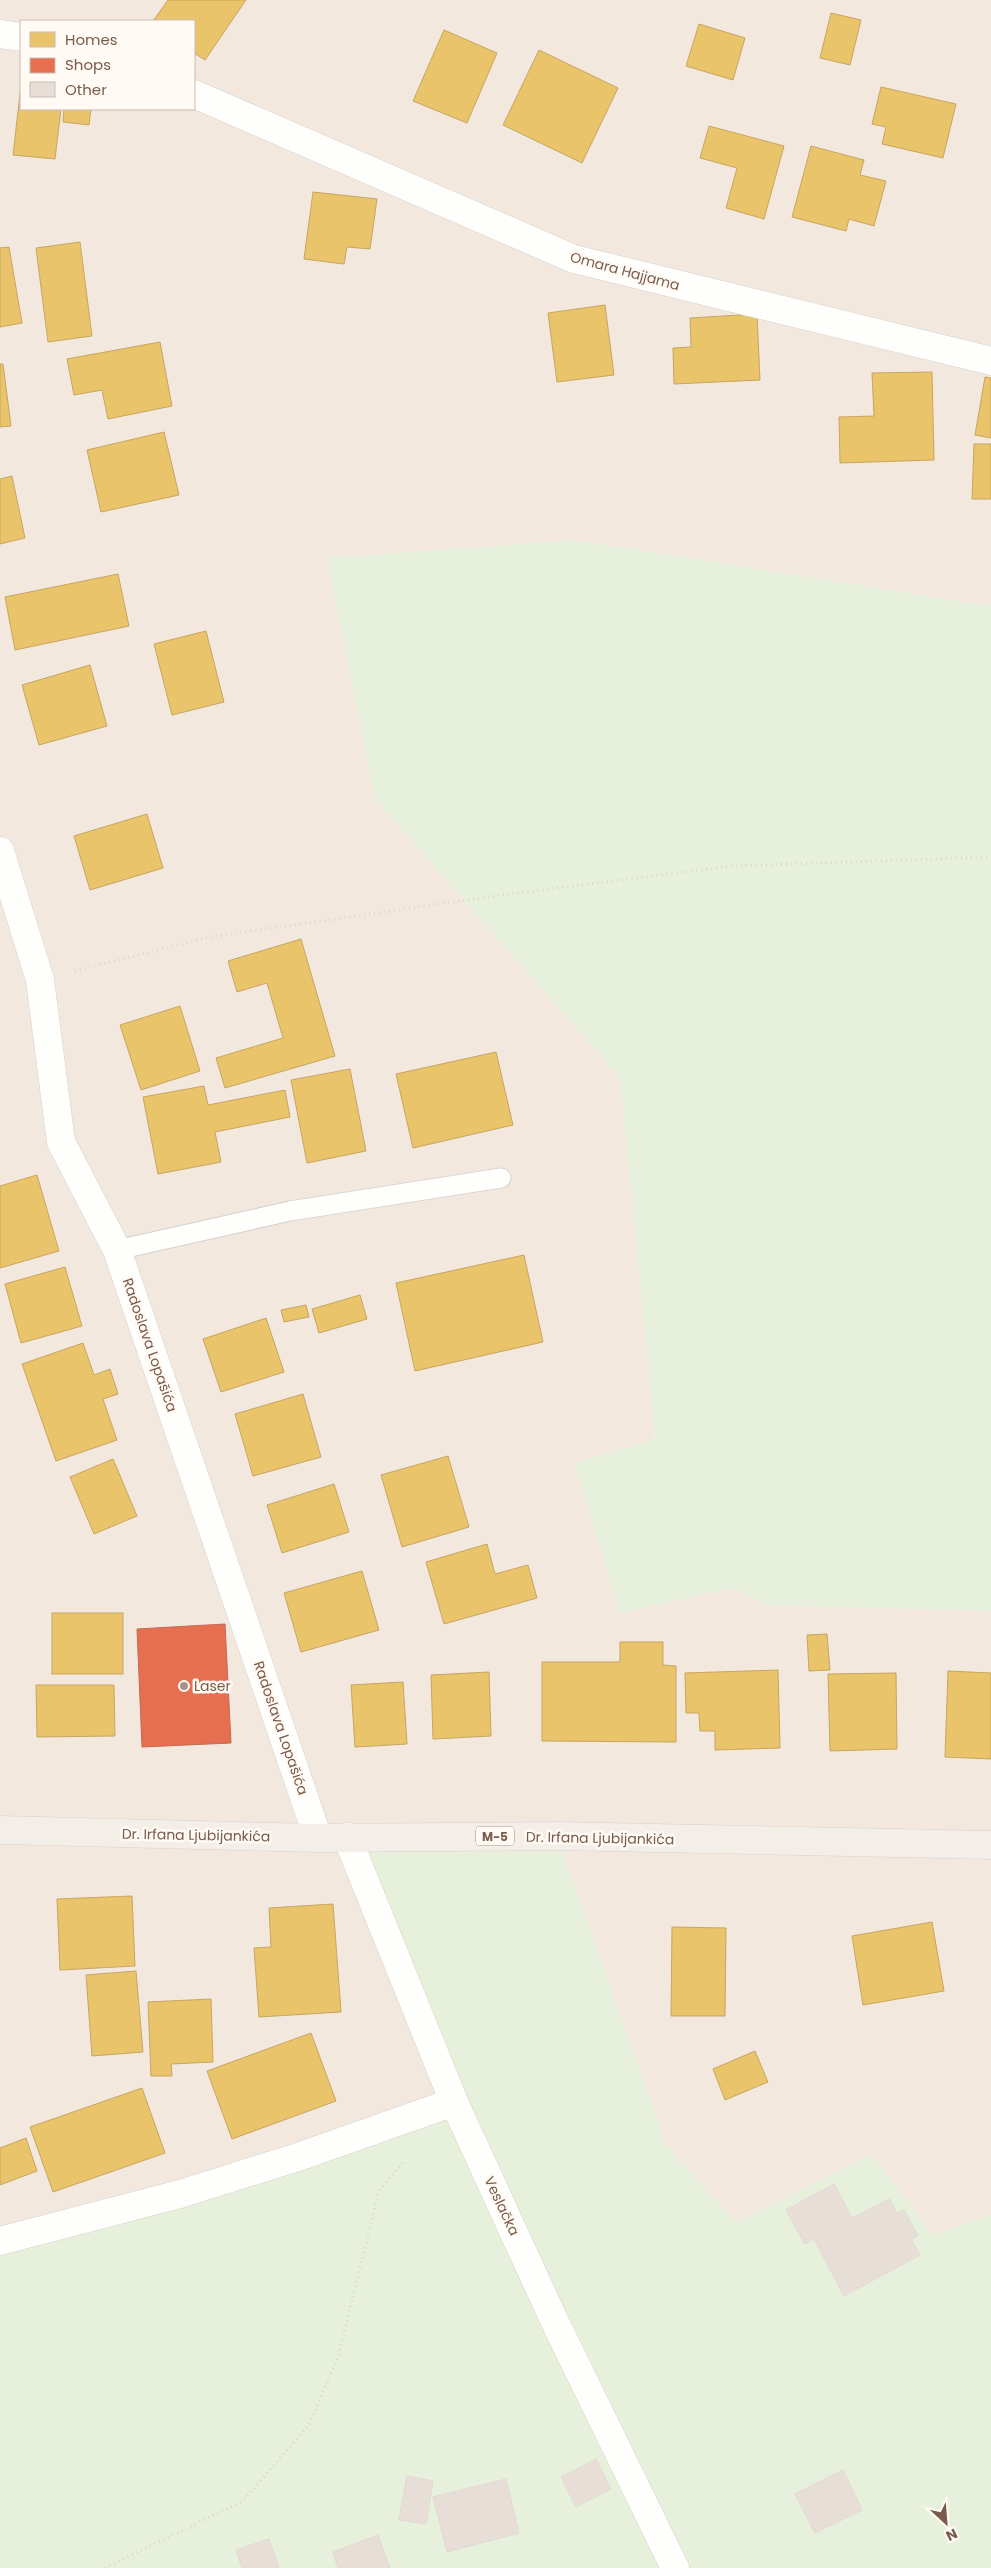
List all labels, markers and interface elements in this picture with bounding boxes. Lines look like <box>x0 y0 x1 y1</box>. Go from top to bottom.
legend <box>20 20 195 110</box>
text: Homes <box>65 29 118 50</box>
text: Shops <box>65 54 111 75</box>
text: Other <box>65 79 107 100</box>
street label: Omara Hajjama <box>568 247 682 295</box>
street label: Radoslava Lopašića <box>118 1275 182 1415</box>
street label: Radoslava Lopašića <box>249 1658 313 1798</box>
place label: Laser <box>194 1676 231 1696</box>
marker: Laser <box>178 1680 190 1692</box>
street label: Dr. Irfana Ljubijankića <box>122 1824 270 1846</box>
road number: M-5 <box>476 1826 514 1845</box>
street label: Dr. Irfana Ljubijankića <box>526 1827 674 1849</box>
street label: Veslačka <box>480 2173 524 2239</box>
north arrow <box>921 2498 971 2548</box>
text: N <box>943 2523 961 2546</box>

